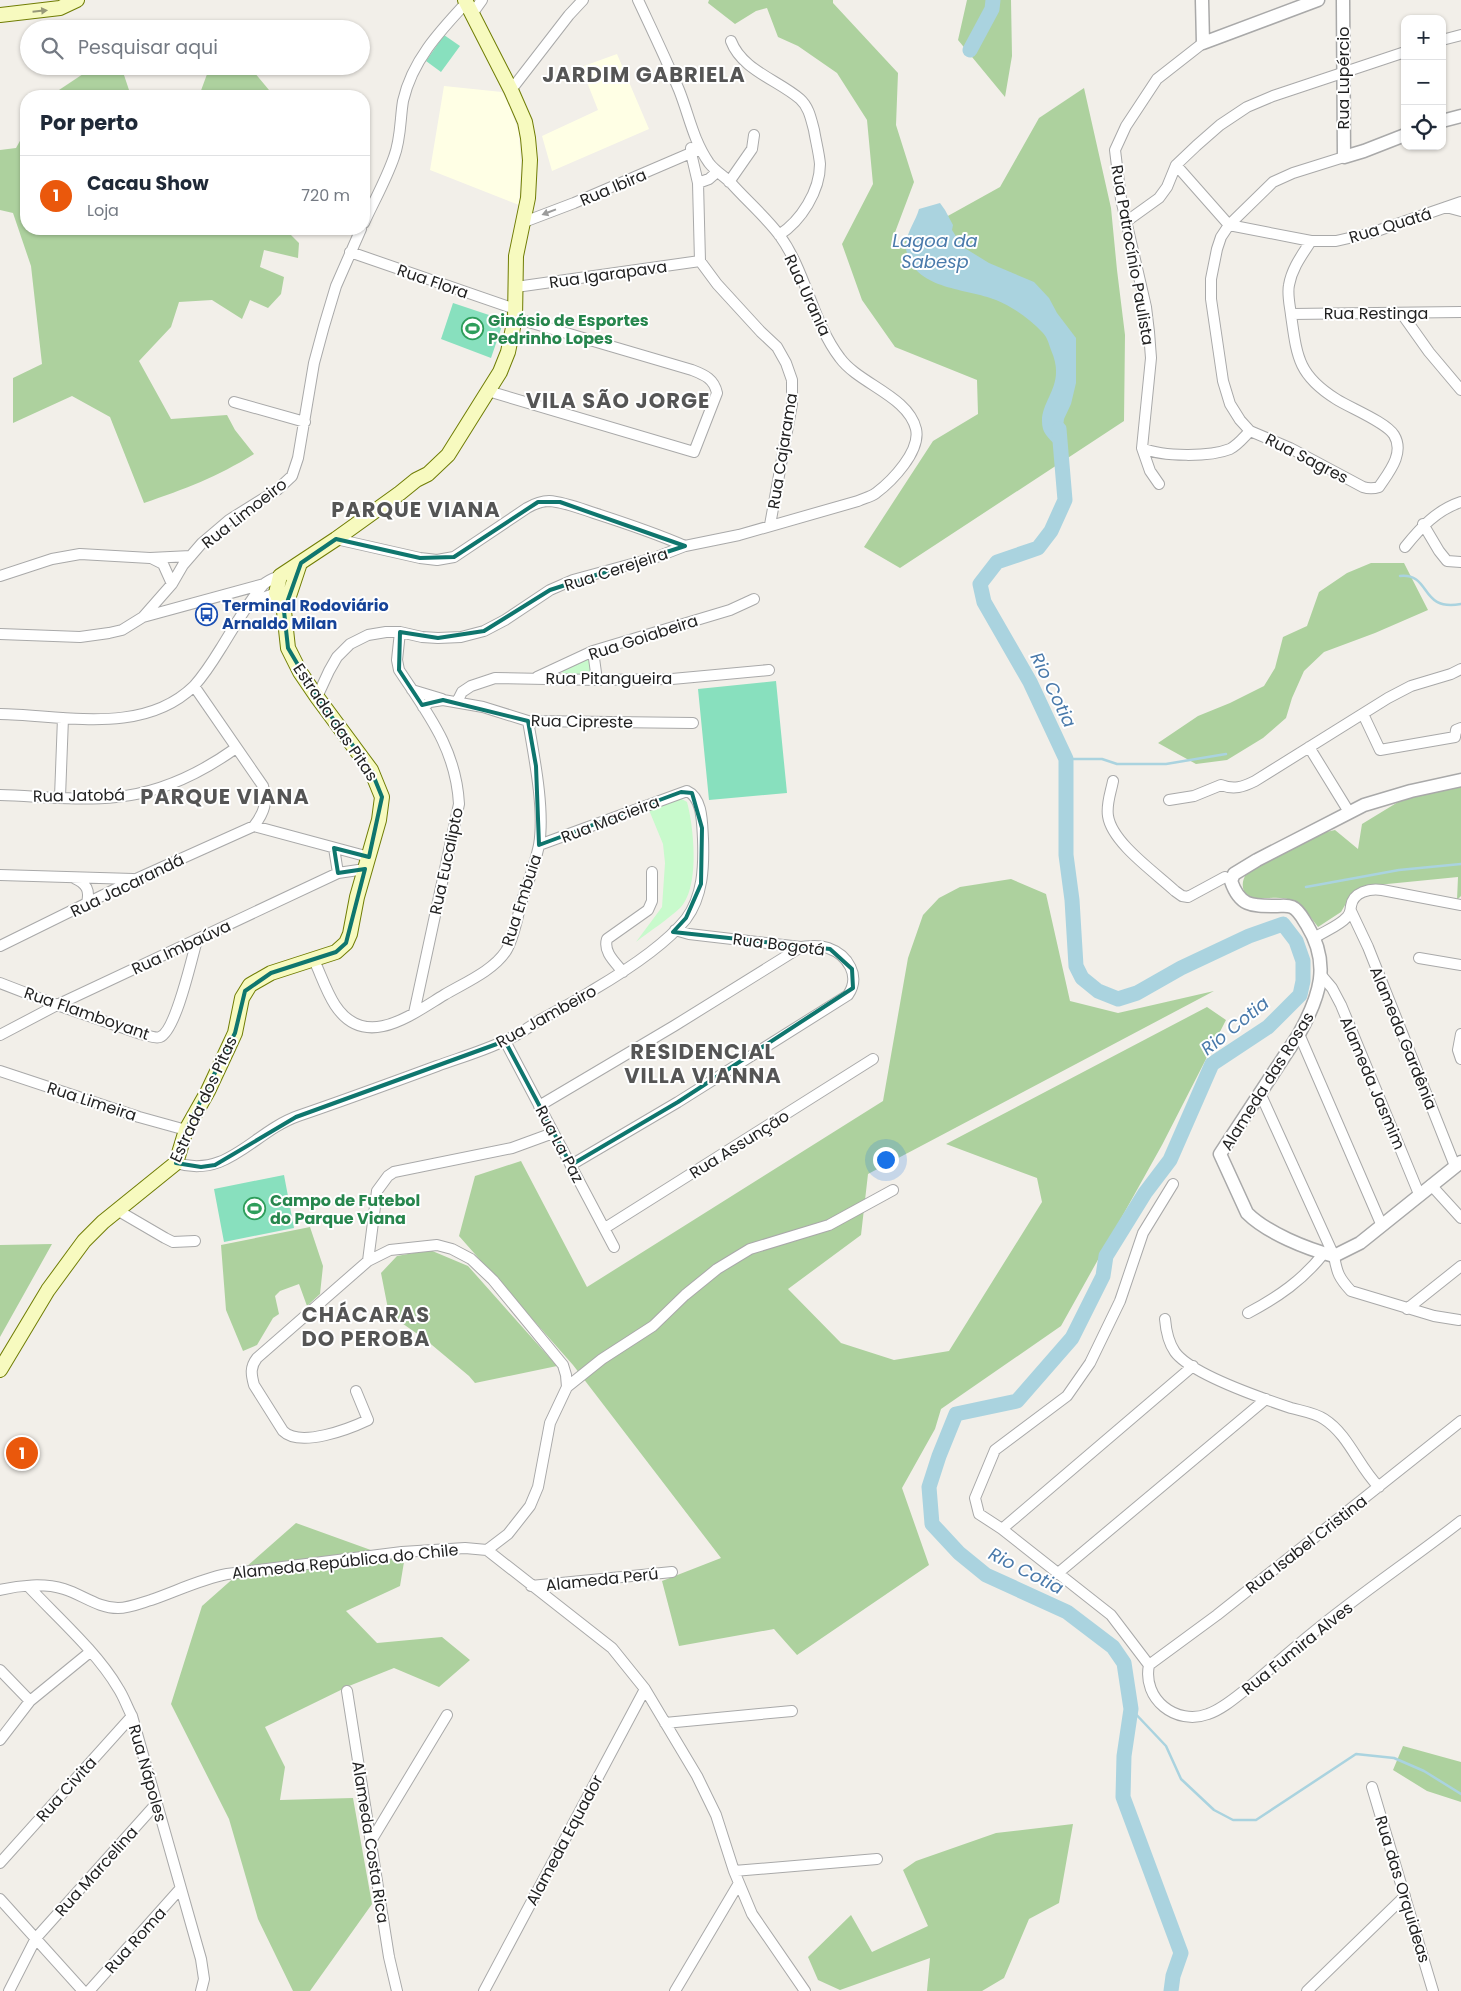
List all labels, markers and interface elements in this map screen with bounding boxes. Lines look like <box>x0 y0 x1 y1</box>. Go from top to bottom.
one-way arrow <box>32 7 48 15</box>
map controls <box>1401 15 1446 150</box>
button: + <box>1401 15 1446 60</box>
search box <box>20 20 370 75</box>
street label: Rua Lupércio <box>1332 27 1355 129</box>
icon: search <box>38 34 66 62</box>
text: Pesquisar aqui <box>78 34 218 61</box>
district label: JARDIM GABRIELA <box>542 60 746 89</box>
button: − <box>1401 60 1446 105</box>
button: locate <box>1401 105 1446 150</box>
text: Por perto <box>40 108 138 137</box>
street label: Rua Ibira <box>576 163 650 212</box>
street label: Rua Patrocínio Paulista <box>1105 163 1160 347</box>
text: Cacau Show <box>87 170 209 197</box>
text: 1 <box>53 184 59 207</box>
text: 720 m <box>301 184 350 207</box>
text: Loja <box>87 199 119 222</box>
street label: Rua Quatá <box>1346 202 1434 249</box>
one-way arrow <box>542 209 556 217</box>
water label: Lagoa da Sabesp <box>892 228 978 274</box>
street label: Rua Urania <box>779 251 836 340</box>
street label: Rua Igarapava <box>548 255 669 294</box>
street label: Rua Flora <box>394 259 472 304</box>
street label: Rua Restinga <box>1324 302 1428 325</box>
place label: Ginásio de Esportes Pedrinho Lopes <box>488 309 649 350</box>
sports icon: Ginásio de Esportes Pedrinho Lopes <box>460 317 484 341</box>
district label: VILA SÃO JORGE <box>526 386 710 415</box>
street label: Rua Cajarama <box>762 391 803 511</box>
street label: Rua Sagres <box>1261 428 1352 489</box>
street label: Rua Limoeiro <box>197 473 292 554</box>
district label: PARQUE VIANA <box>331 495 501 524</box>
street label: Rua Cerejeira <box>561 542 671 597</box>
place label: Terminal Rodoviário Arnaldo Milan <box>222 594 389 635</box>
bus stop icon: Terminal Rodoviário Arnaldo Milan <box>194 602 218 626</box>
street label: Rua Goiabeira <box>585 609 701 666</box>
water label: Rio Cotia <box>1024 648 1082 732</box>
street label: Estrada das Pitas <box>288 659 384 786</box>
street label: Rua Pitangueira <box>546 667 672 690</box>
street label: Rua Cipreste <box>531 709 633 734</box>
district label: PARQUE VIANA <box>140 782 310 811</box>
street label: Rua Jatobá <box>33 783 125 808</box>
street label: Rua Macieira <box>558 790 663 849</box>
street label: Rua Eucalipto <box>424 806 469 917</box>
street label: Rua Jacarandá <box>67 848 188 923</box>
street label: Rua Embuia <box>496 851 547 949</box>
street label: Rua Imbaúva <box>128 914 235 981</box>
street label: Rua Bogotá <box>731 927 826 962</box>
street label: Alameda Gardênia <box>1364 963 1443 1113</box>
street label: Rua Jambeiro <box>492 979 601 1054</box>
street label: Rua Flamboyant <box>21 981 153 1046</box>
water label: Rio Cotia <box>1195 990 1274 1061</box>
street label: Alameda das Rosas <box>1215 1007 1319 1155</box>
street label: Alameda Jasmim <box>1334 1013 1411 1153</box>
street label: Estrada dos Pitas <box>164 1032 243 1166</box>
district label: RESIDENCIAL VILLA VIANNA <box>624 1037 782 1090</box>
street label: Rua Limeira <box>44 1076 140 1127</box>
street label: Rua La Paz <box>530 1102 590 1187</box>
street label: Rua Assunção <box>685 1105 794 1184</box>
your location <box>873 1147 899 1173</box>
place label: Campo de Futebol do Parque Viana <box>270 1189 420 1230</box>
sports icon: Campo de Futebol do Parque Viana <box>242 1197 266 1221</box>
district label: CHÁCARAS DO PEROBA <box>301 1300 431 1353</box>
pin: 1 <box>6 1434 38 1472</box>
street label: Rua Isabel Cristina <box>1241 1490 1372 1599</box>
street label: Alameda República do Chile <box>231 1538 460 1585</box>
water label: Rio Cotia <box>985 1541 1068 1600</box>
street label: Alameda Perú <box>545 1562 660 1597</box>
street label: Rua Fumira Alves <box>1237 1596 1358 1700</box>
street label: Rua Nápoles <box>123 1722 172 1825</box>
street label: Rua Civita <box>31 1752 102 1827</box>
street label: Alameda Costa Rica <box>346 1759 395 1925</box>
street label: Alameda Equador <box>520 1771 609 1910</box>
street label: Rua das Orquideas <box>1369 1813 1436 1966</box>
street label: Rua Marcelina <box>50 1821 143 1921</box>
street label: Rua Roma <box>99 1902 171 1979</box>

